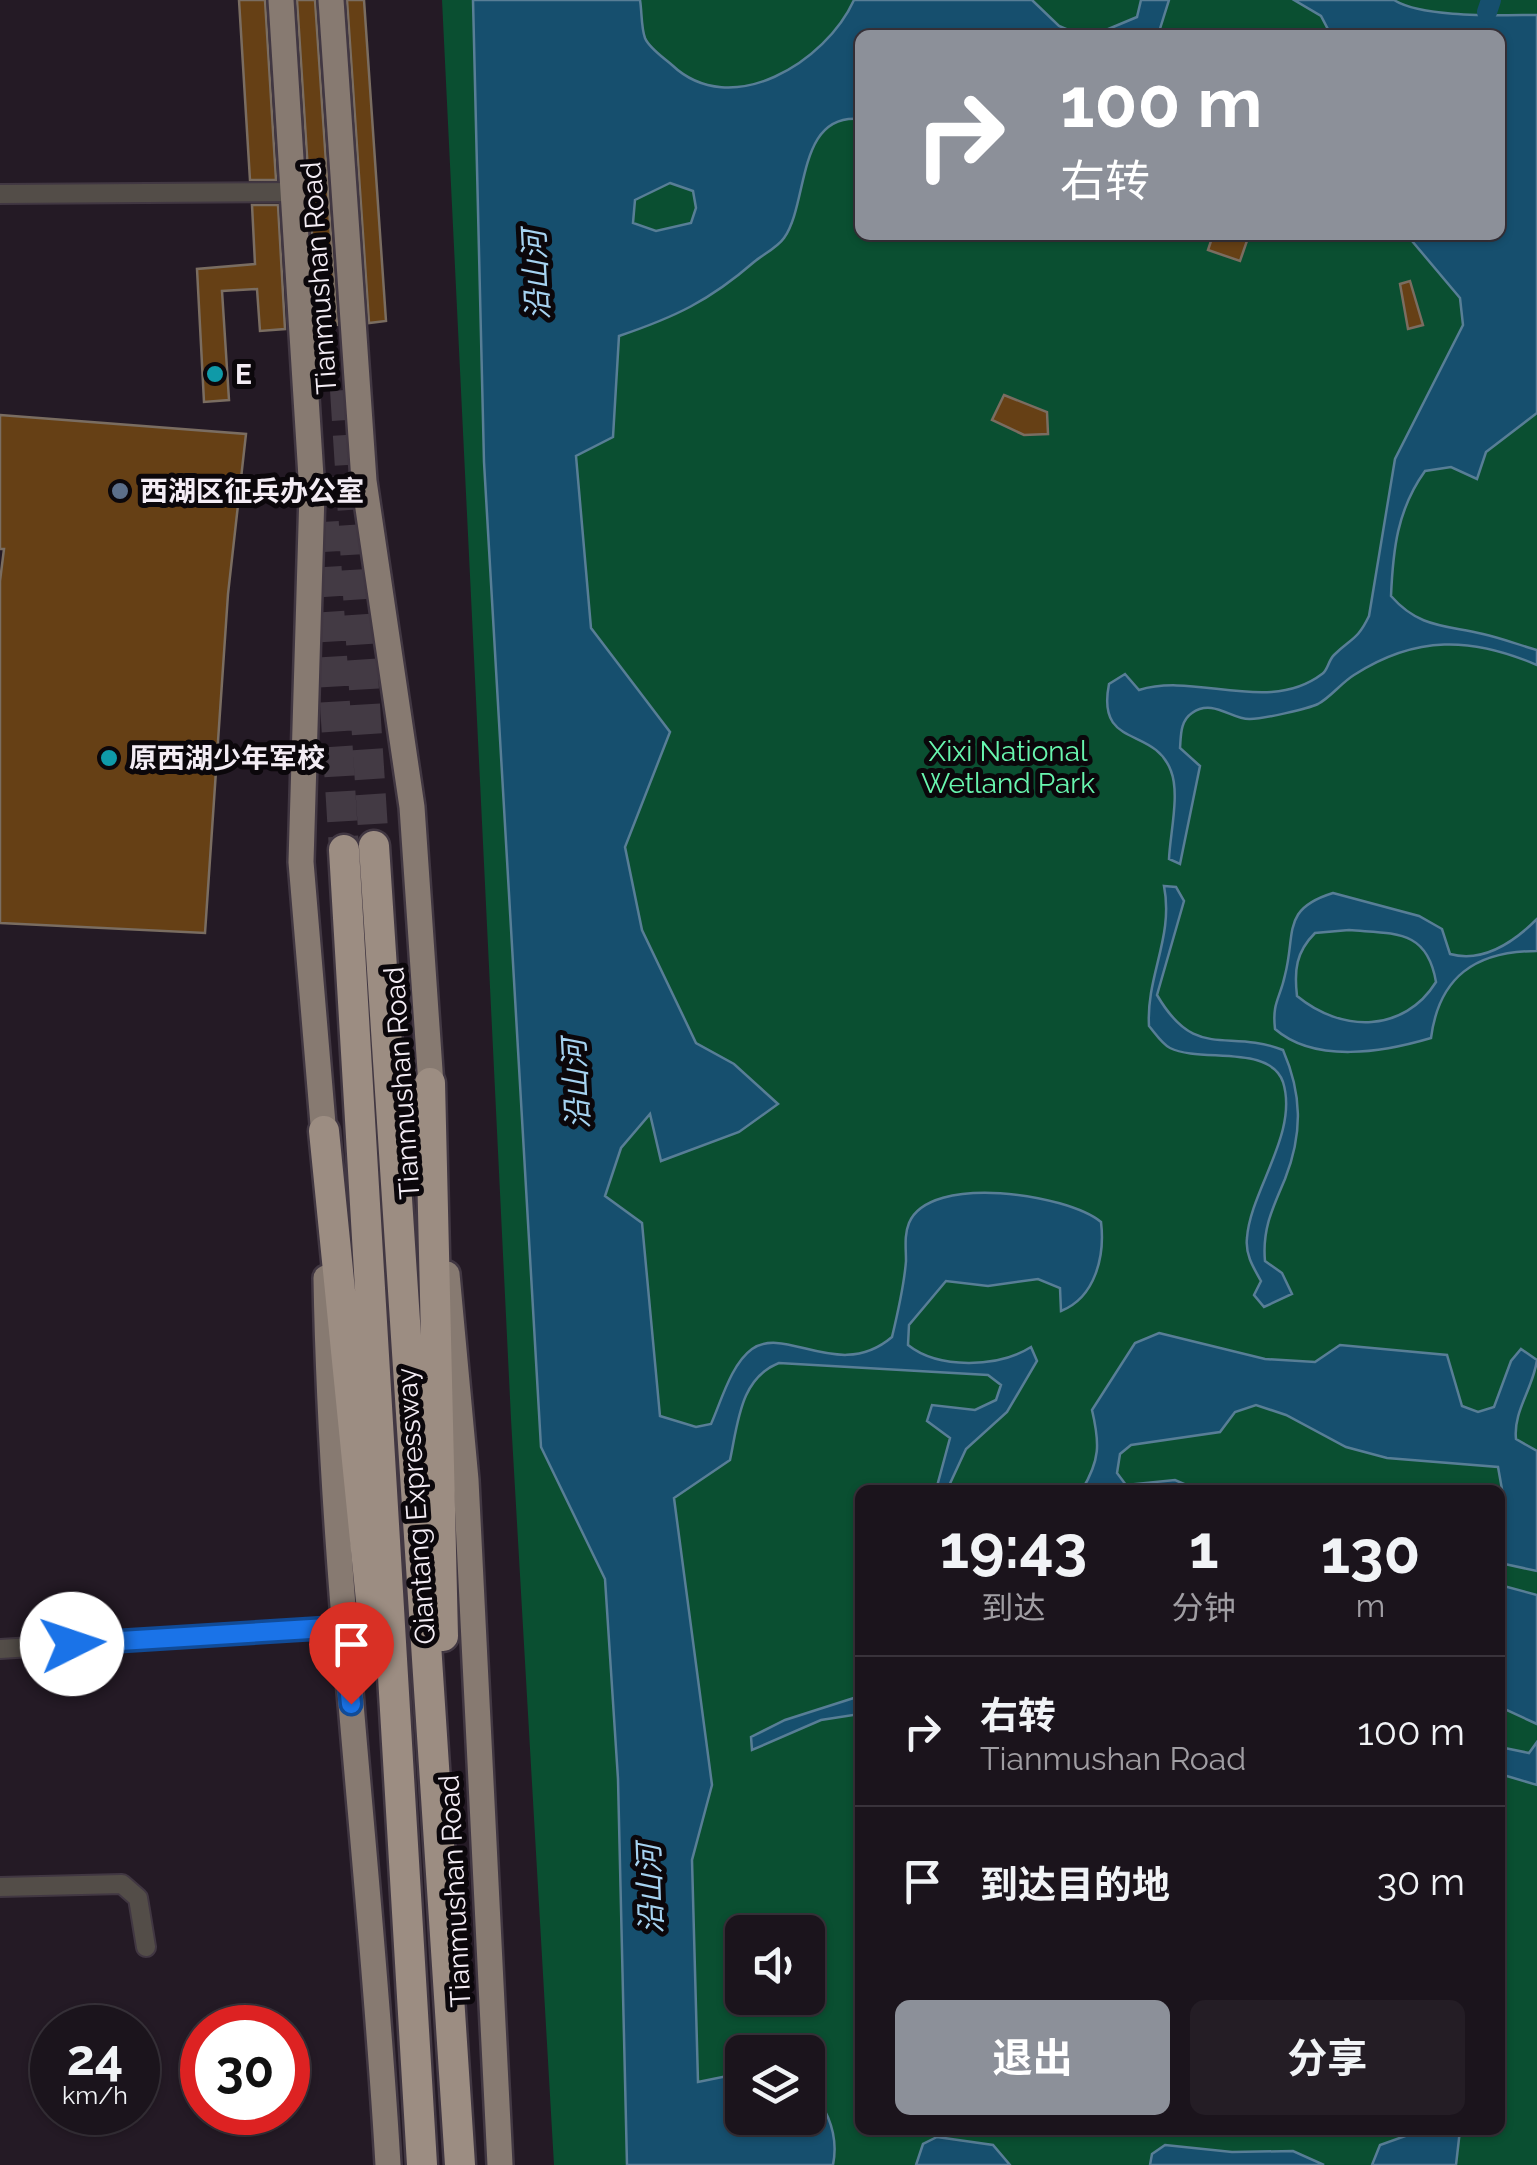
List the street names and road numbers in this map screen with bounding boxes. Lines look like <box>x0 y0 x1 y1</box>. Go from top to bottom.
street label: Tianmushan Road <box>294 161 344 395</box>
street label: Tianmushan Road <box>377 966 427 1200</box>
street label: Qiantang Expressway <box>390 1367 442 1645</box>
street label: Tianmushan Road <box>432 1774 478 2008</box>

